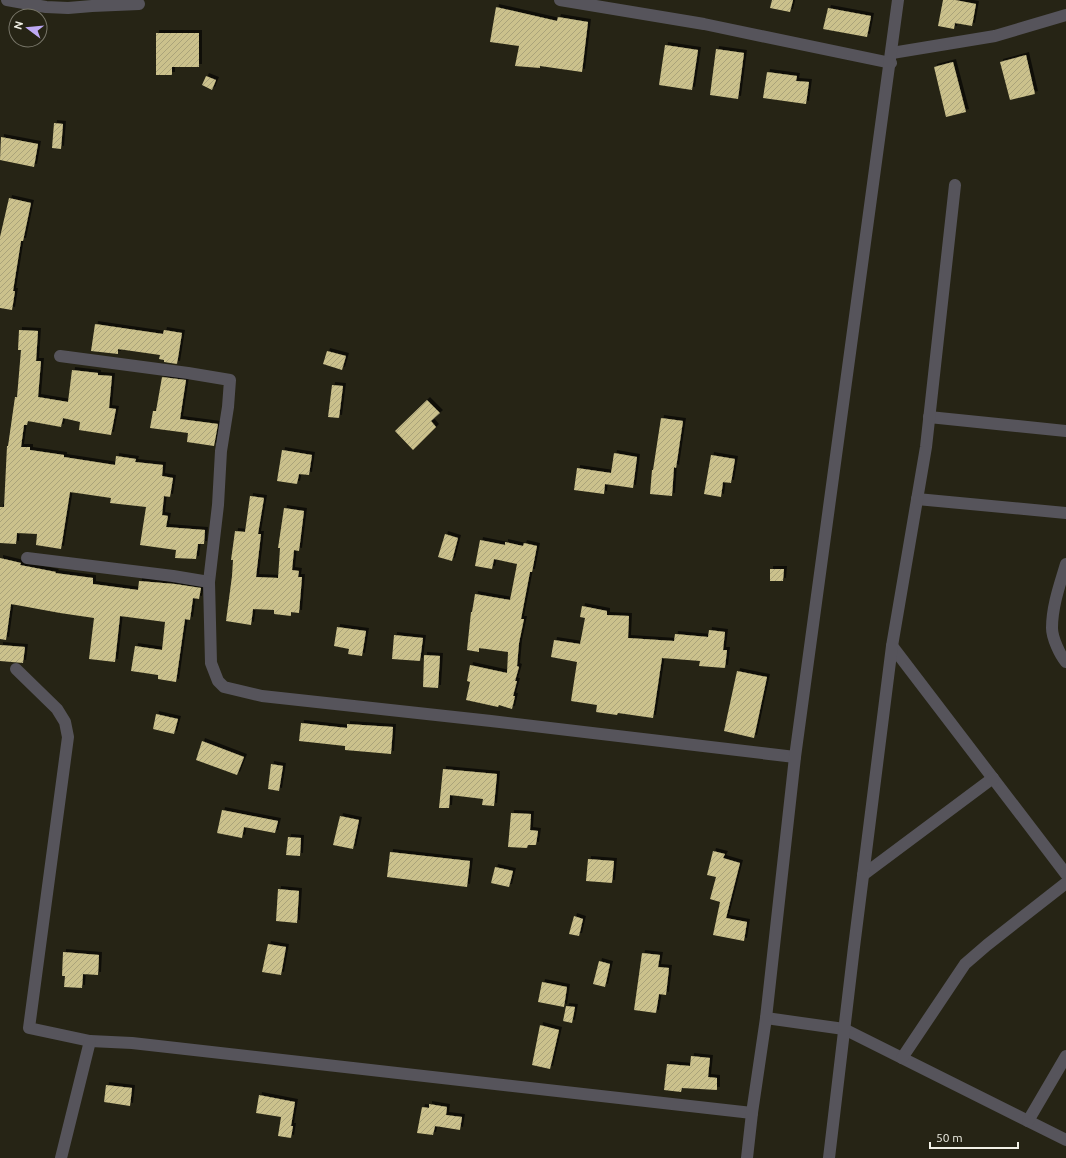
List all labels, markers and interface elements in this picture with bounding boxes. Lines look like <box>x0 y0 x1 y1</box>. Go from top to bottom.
north arrow <box>8 8 48 48</box>
text: N <box>11 20 25 31</box>
scale bar <box>930 1124 1018 1150</box>
text: 50 m <box>936 1131 963 1144</box>

